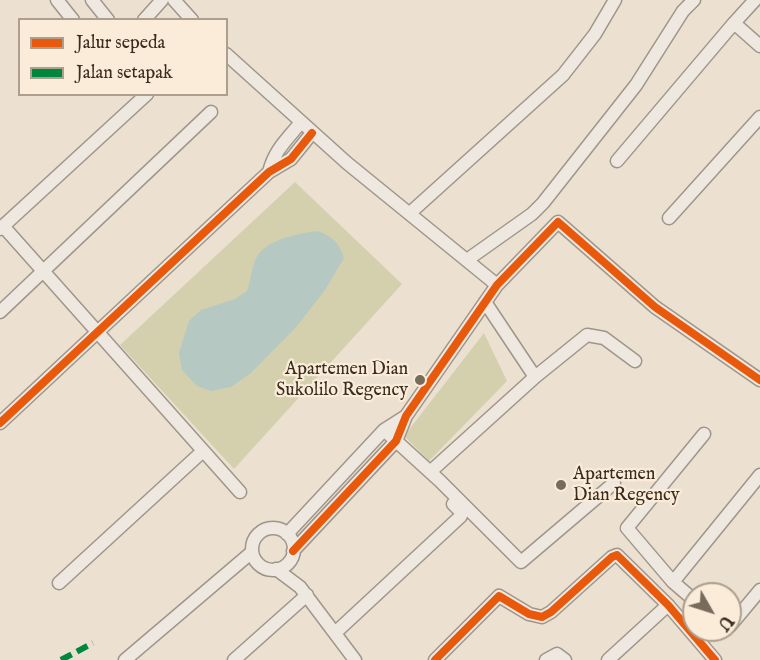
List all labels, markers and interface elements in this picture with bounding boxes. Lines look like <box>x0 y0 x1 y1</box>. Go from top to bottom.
legend <box>18 18 228 96</box>
text: Jalur sepeda <box>76 32 165 55</box>
text: Jalan setapak <box>76 62 173 85</box>
place label: Apartemen Dian Sukolilo Regency <box>276 359 408 401</box>
marker: Apartemen Dian Sukolilo Regency <box>413 373 427 387</box>
place label: Apartemen Dian Regency <box>573 464 680 506</box>
marker: Apartemen Dian Regency <box>554 478 568 492</box>
north arrow <box>682 582 742 642</box>
text: U <box>712 611 736 634</box>

